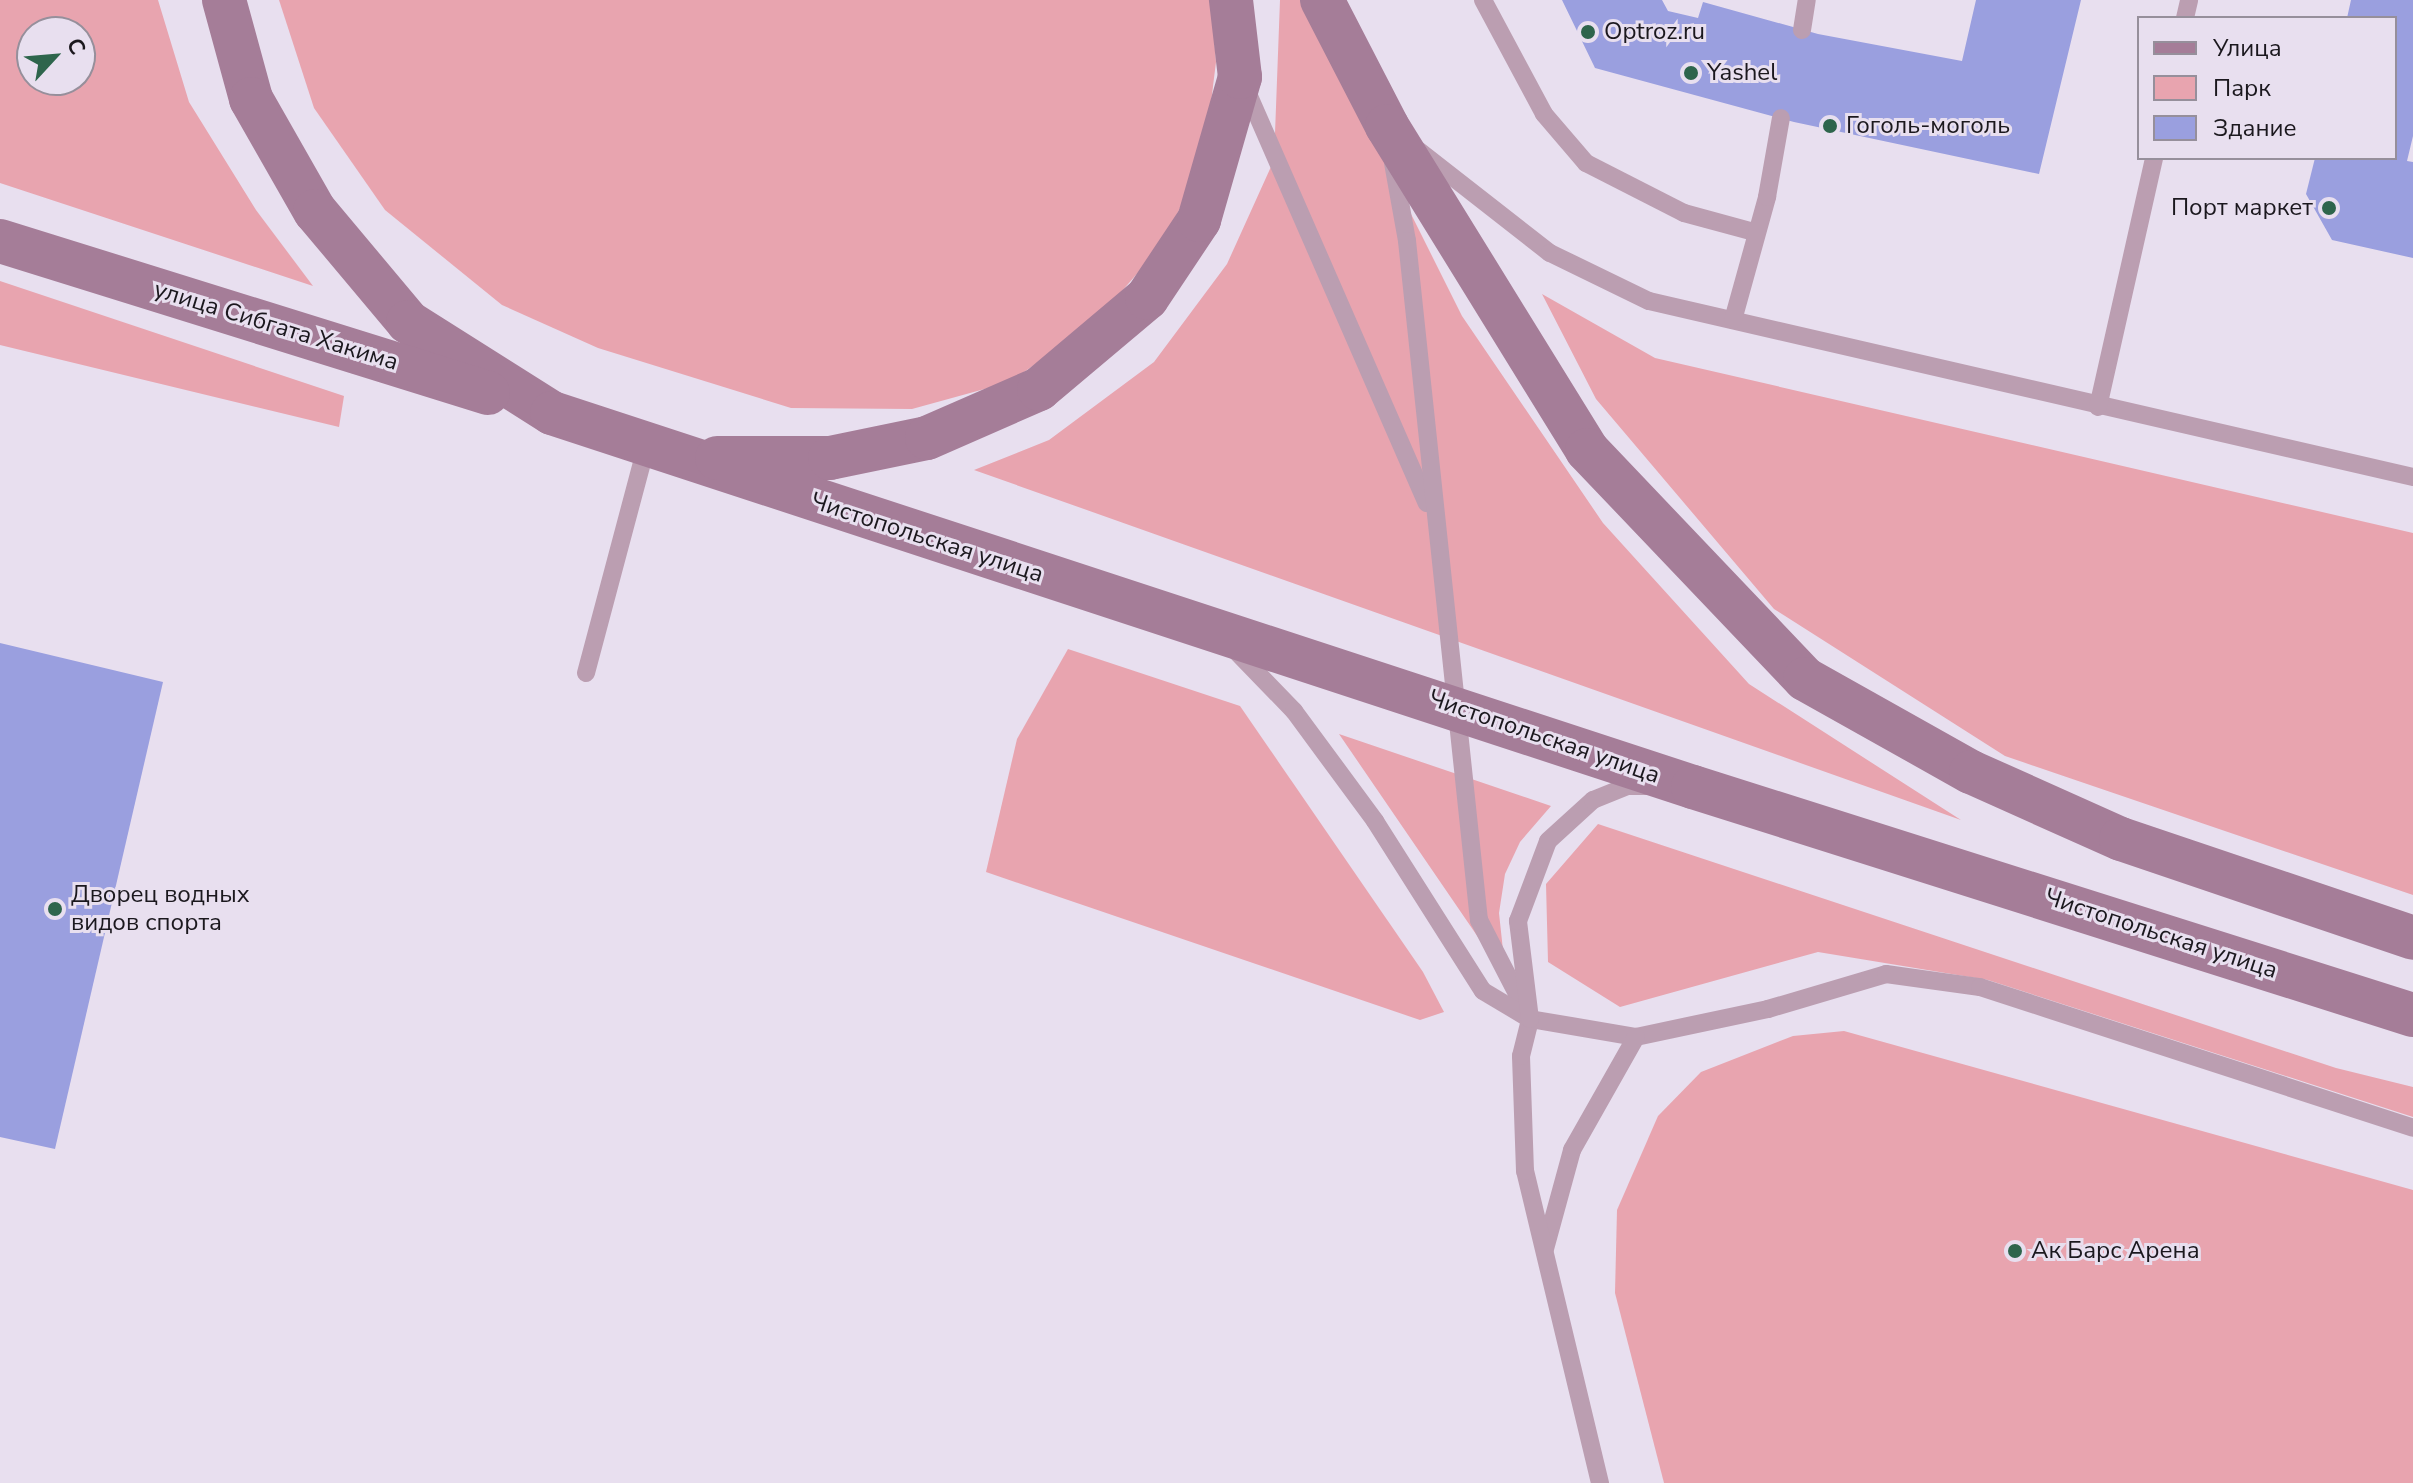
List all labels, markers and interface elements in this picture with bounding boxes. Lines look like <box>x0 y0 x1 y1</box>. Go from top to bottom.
north arrow <box>16 16 96 96</box>
legend <box>2137 16 2397 160</box>
place label: Optroz.ru <box>1604 18 1705 46</box>
marker: Optroz.ru <box>1579 23 1597 41</box>
text: Улица <box>2213 32 2282 64</box>
text: С <box>59 33 93 60</box>
place label: Yashel <box>1707 59 1777 87</box>
marker: Yashel <box>1682 64 1700 82</box>
text: Парк <box>2213 72 2271 104</box>
place label: Гоголь-моголь <box>1846 112 2010 140</box>
text: Здание <box>2213 112 2297 144</box>
marker: Гоголь-моголь <box>1821 117 1839 135</box>
place label: Порт маркет <box>2171 194 2313 222</box>
marker: Порт маркет <box>2320 199 2338 217</box>
street label: улица Сибгата Хакима <box>150 275 402 377</box>
street label: Чистопольская улица <box>807 487 1047 589</box>
street label: Чистопольская улица <box>1425 684 1663 790</box>
place label: Дворец водных видов спорта <box>71 881 250 937</box>
street label: Чистопольская улица <box>2041 883 2281 985</box>
marker: Дворец водных видов спорта <box>46 900 64 918</box>
place label: Ак Барс Арена <box>2031 1237 2200 1265</box>
marker: Ак Барс Арена <box>2006 1242 2024 1260</box>

